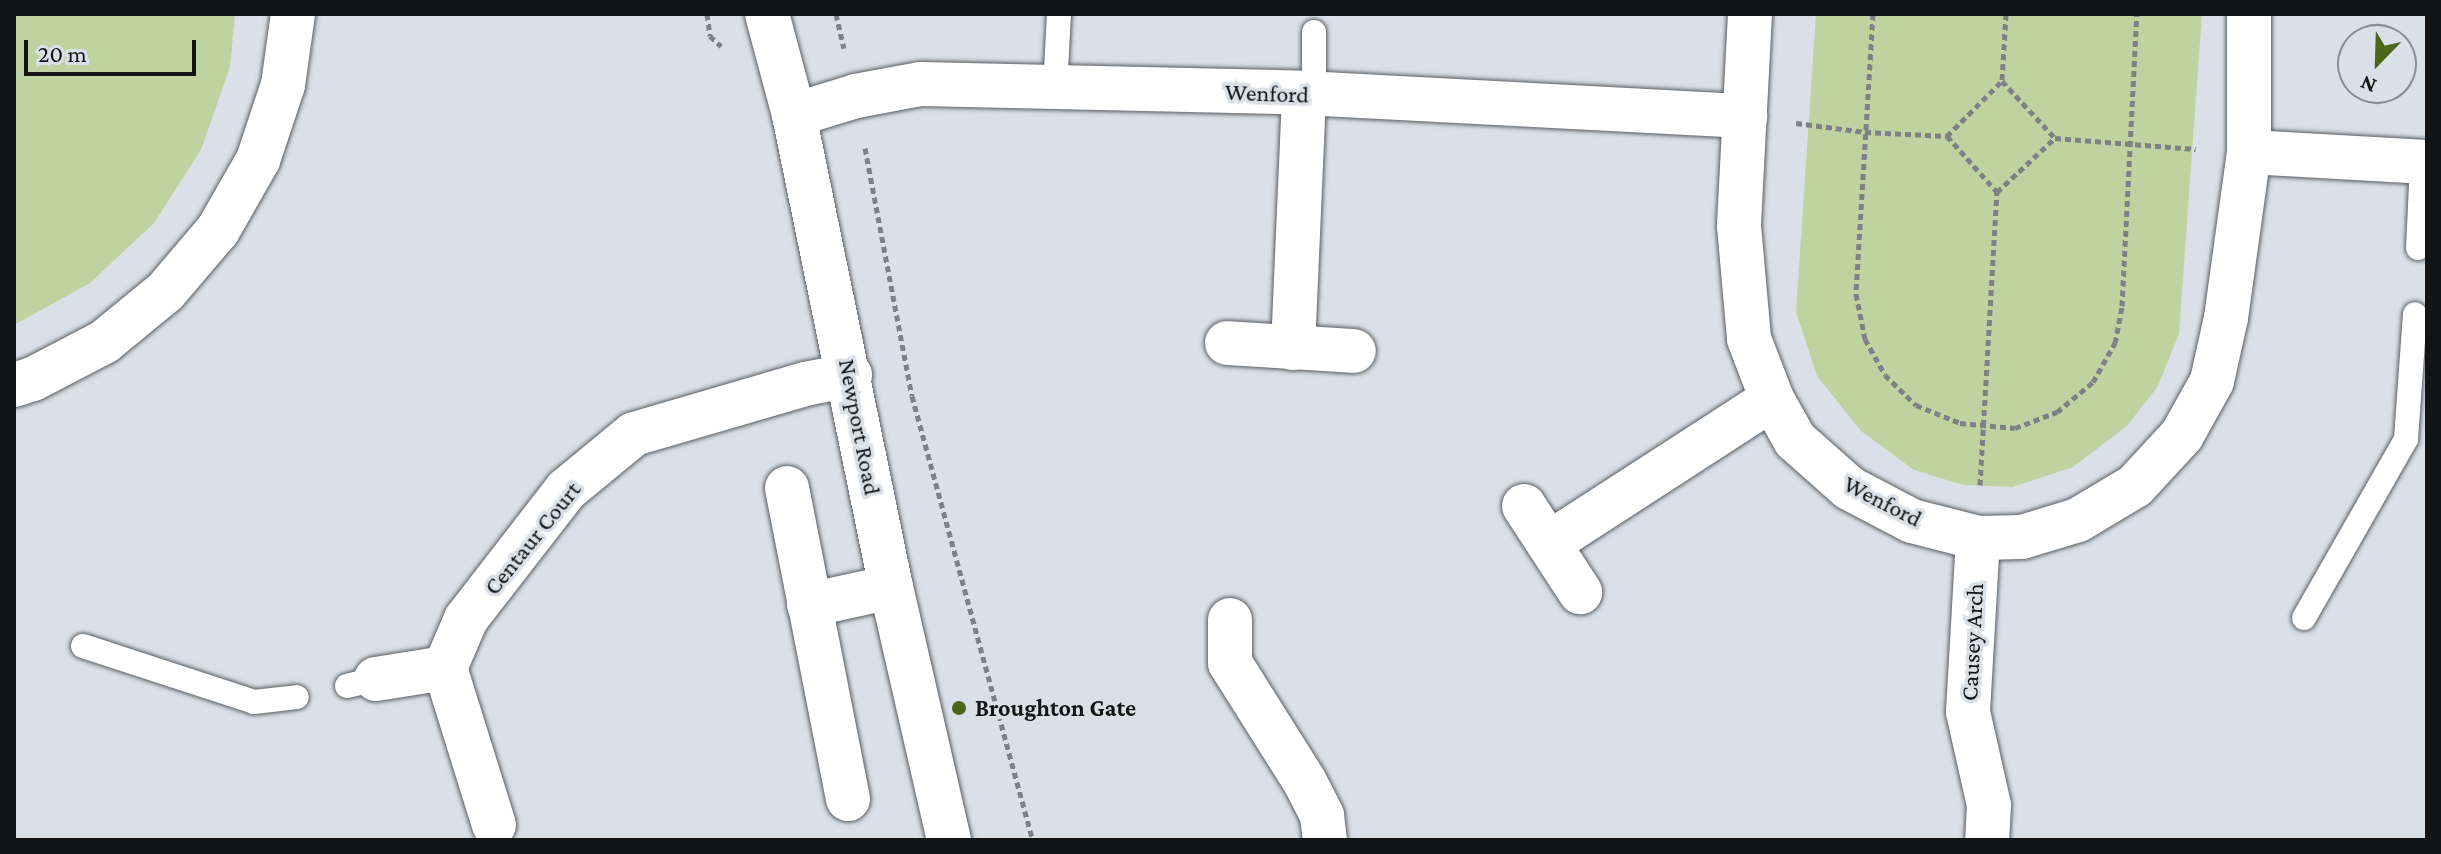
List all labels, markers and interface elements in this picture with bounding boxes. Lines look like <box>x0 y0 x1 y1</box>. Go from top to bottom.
scale bar <box>28 24 200 74</box>
north arrow <box>2337 24 2417 104</box>
text: 20 m <box>38 40 87 67</box>
text: N <box>2356 70 2380 99</box>
street label: Wenford <box>1225 77 1309 109</box>
street label: Newport Road <box>833 357 887 497</box>
street label: Wenford <box>1839 469 1927 533</box>
street label: Centaur Court <box>478 476 586 600</box>
street label: Causey Arch <box>1955 582 1989 702</box>
place label: Broughton Gate <box>975 694 1136 722</box>
marker: Broughton Gate <box>950 699 968 717</box>

